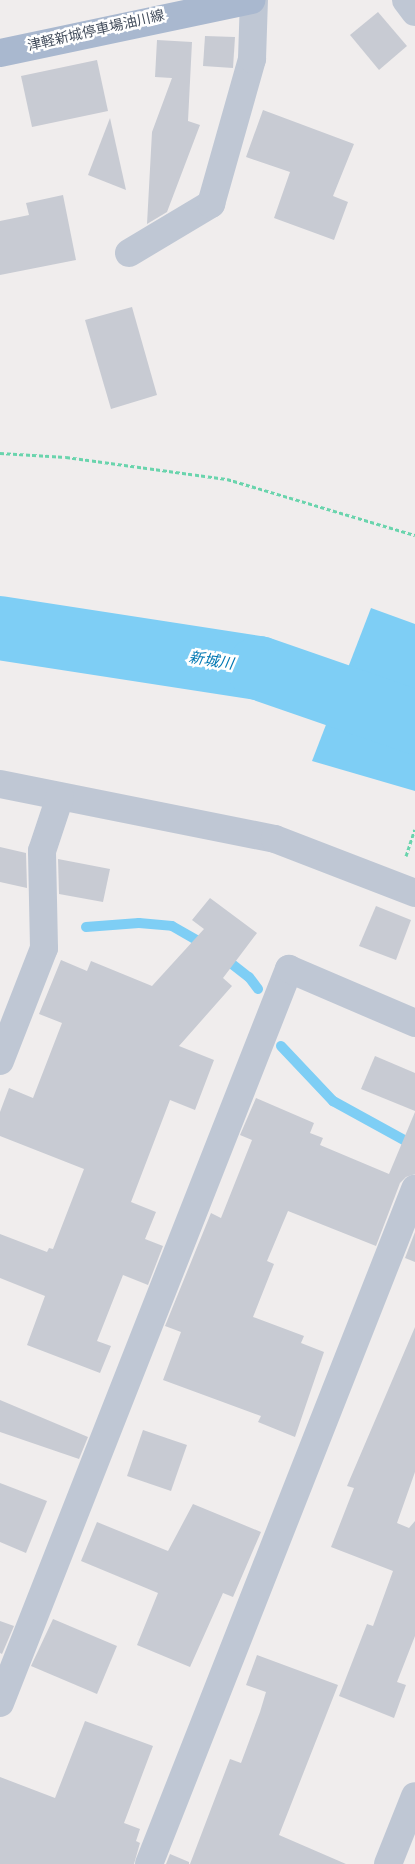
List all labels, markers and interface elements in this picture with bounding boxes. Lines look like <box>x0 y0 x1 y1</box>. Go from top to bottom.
street label: 津軽新城停車場油川線 <box>26 7 166 55</box>
water label: 新城川 <box>187 649 235 673</box>

